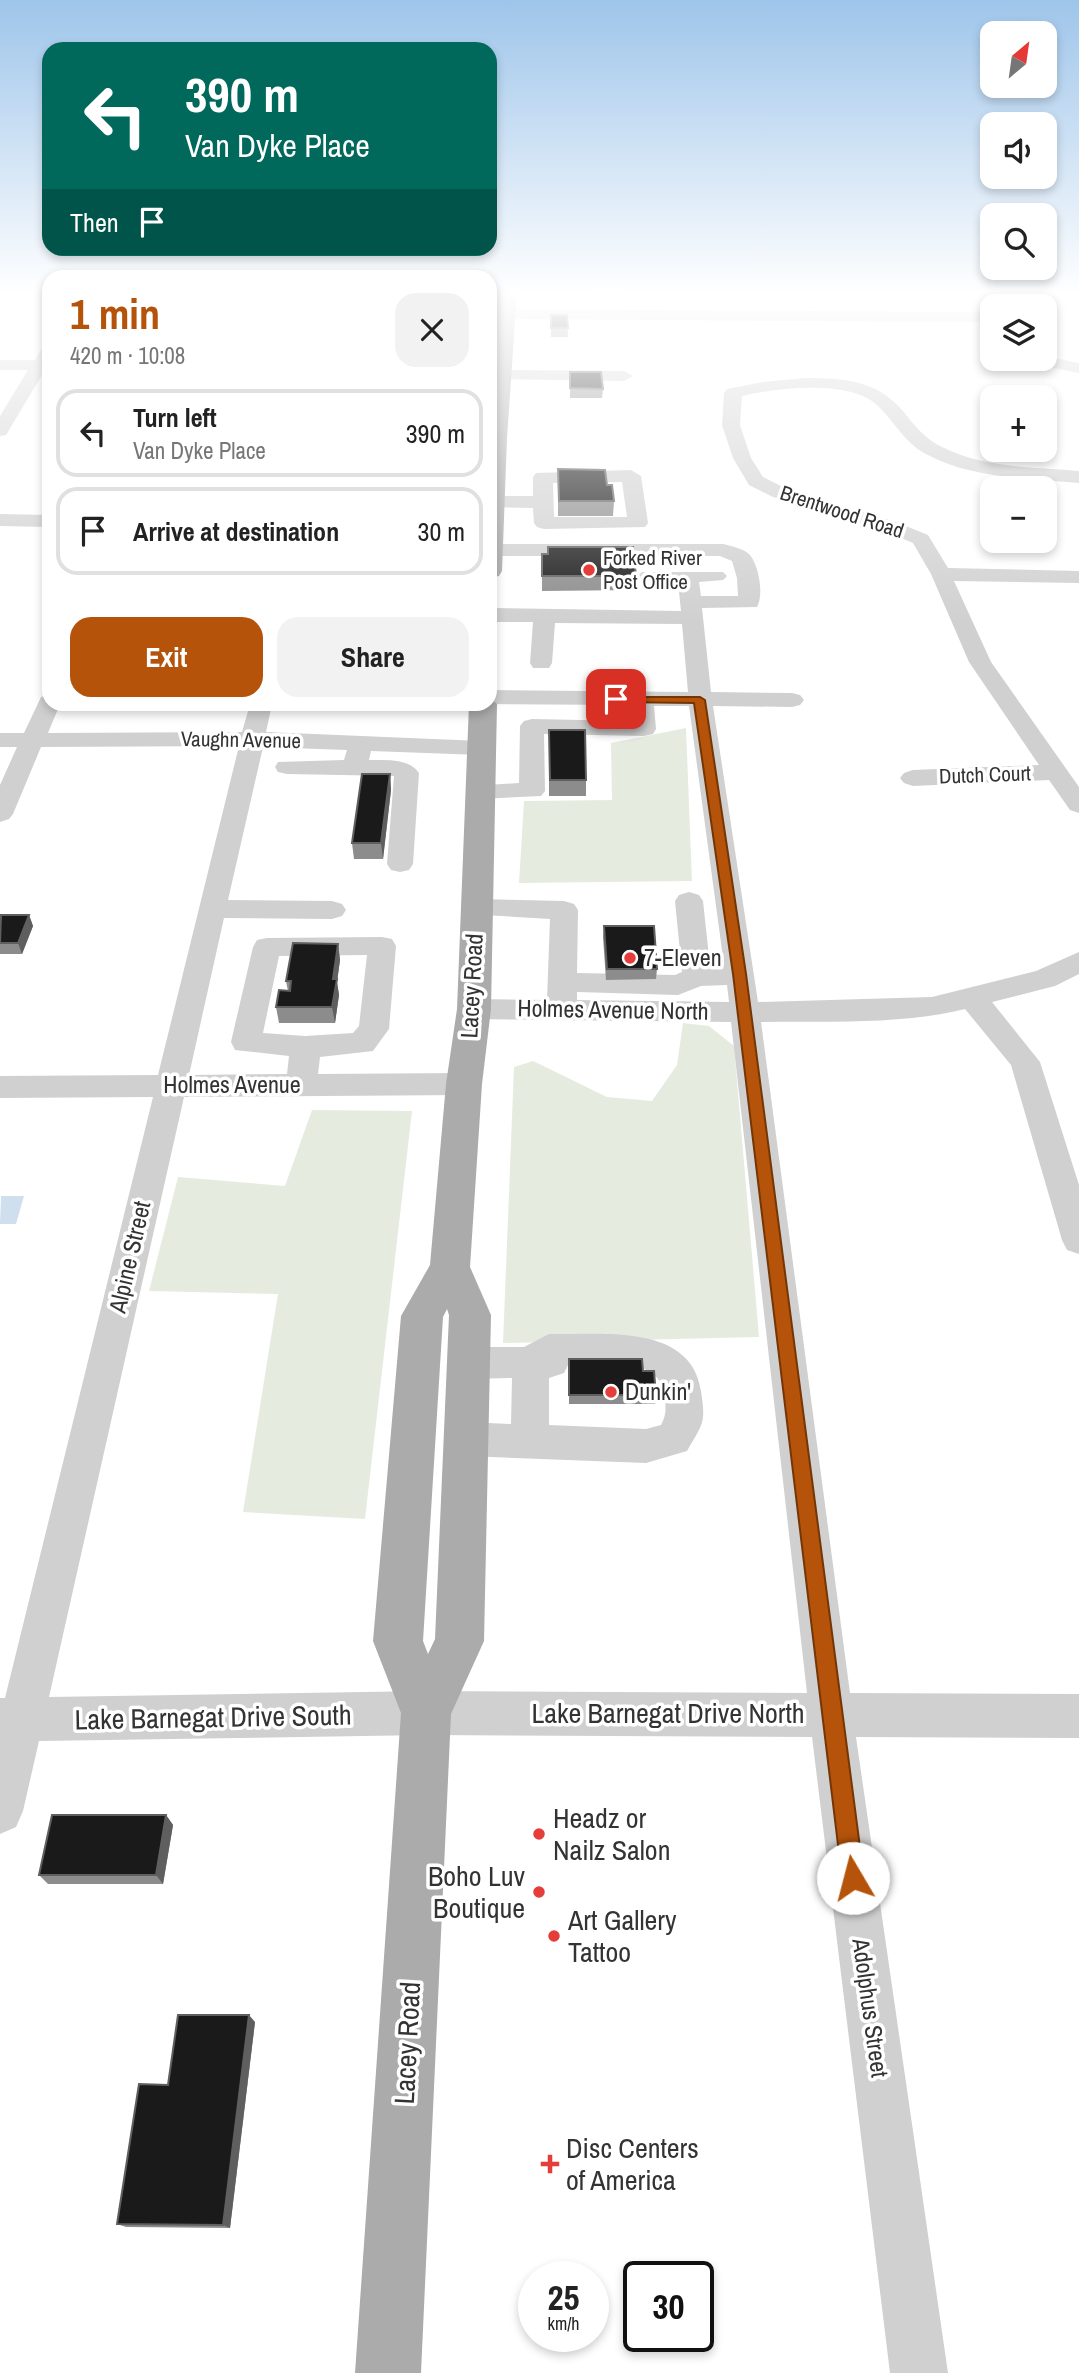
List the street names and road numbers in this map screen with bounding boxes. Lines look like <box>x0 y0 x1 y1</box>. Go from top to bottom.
street label: Brentwood Road <box>777 478 908 545</box>
street label: Vaughn Avenue <box>181 724 301 755</box>
street label: Dutch Court <box>939 758 1032 791</box>
street label: Lacey Road <box>452 933 490 1039</box>
street label: Holmes Avenue North <box>517 991 709 1027</box>
street label: Holmes Avenue <box>163 1068 301 1100</box>
street label: Alpine Street <box>100 1197 158 1317</box>
street label: Lake Barnegat Drive North <box>531 1694 805 1732</box>
street label: Lake Barnegat Drive South <box>74 1696 352 1738</box>
street label: Adolphus Street <box>845 1935 897 2080</box>
street label: Lacey Road <box>385 1981 429 2105</box>

